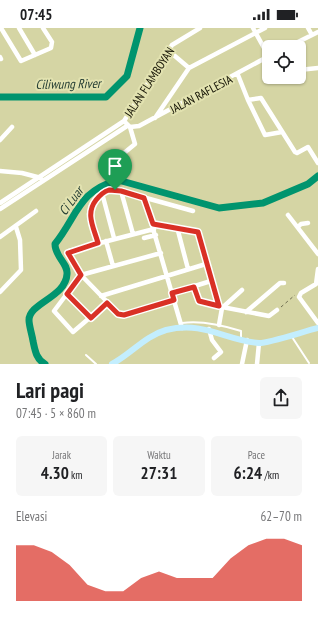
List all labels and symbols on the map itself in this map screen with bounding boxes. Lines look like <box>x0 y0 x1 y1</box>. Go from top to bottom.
street label: JALAN FLAMBOYAN <box>120 44 177 121</box>
street label: JALAN RAFLESIA <box>167 71 235 117</box>
water label: Ciliwung River <box>35 75 103 93</box>
pin <box>98 149 132 190</box>
water label: Ci Luar <box>55 182 89 219</box>

